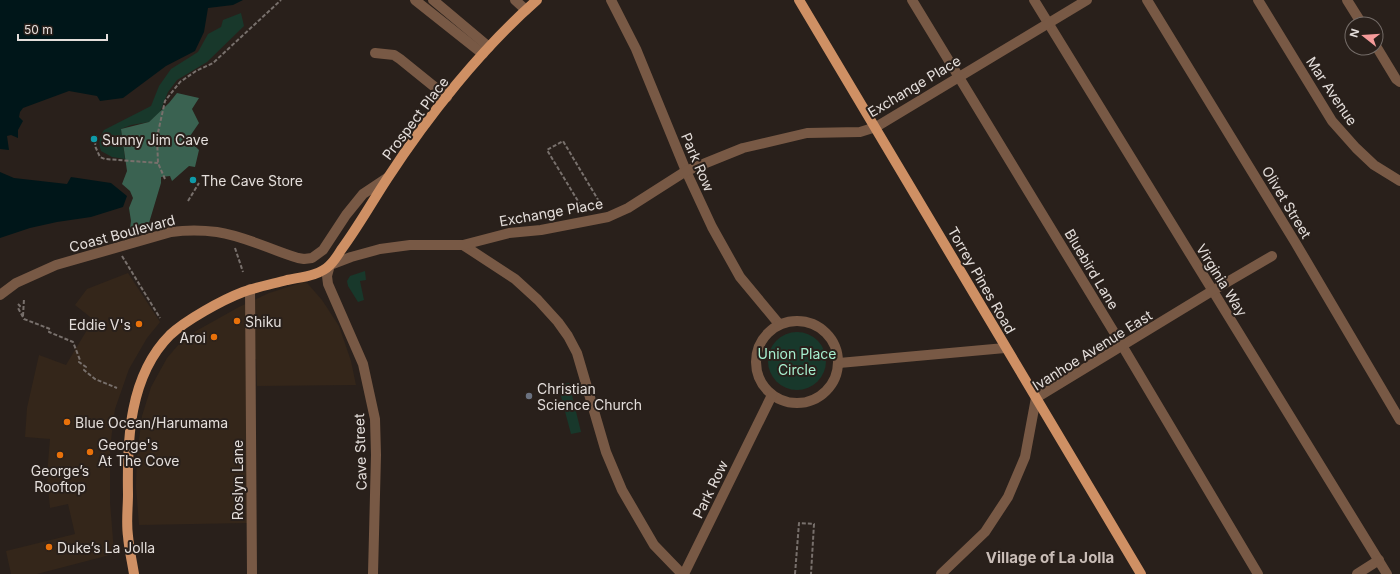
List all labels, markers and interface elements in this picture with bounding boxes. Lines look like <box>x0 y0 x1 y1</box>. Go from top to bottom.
scale bar <box>18 16 107 42</box>
north arrow <box>1344 16 1384 56</box>
text: 50 m <box>24 22 53 37</box>
text: N <box>1347 27 1362 39</box>
street label: Exchange Place <box>865 52 963 120</box>
street label: Mar Avenue <box>1303 54 1361 128</box>
street label: Prospect Place <box>378 73 452 163</box>
street label: Park Row <box>678 130 718 194</box>
place label: Sunny Jim Cave <box>102 131 209 148</box>
marker: Sunny Jim Cave <box>89 134 99 144</box>
street label: Olivet Street <box>1259 163 1315 242</box>
place label: The Cave Store <box>201 172 303 189</box>
marker: The Cave Store <box>188 175 198 185</box>
street label: Exchange Place <box>498 194 604 230</box>
street label: Coast Boulevard <box>67 211 177 255</box>
street label: Torrey Pines Road <box>945 224 1019 336</box>
street label: Bluebird Lane <box>1061 226 1123 312</box>
street label: Virginia Way <box>1193 241 1251 319</box>
street label: Ivanhoe Avenue East <box>1029 306 1155 394</box>
place label: Shiku <box>245 313 282 330</box>
place label: Eddie V's <box>69 316 131 333</box>
marker: Shiku <box>232 316 242 326</box>
marker: Eddie V's <box>134 319 144 329</box>
place label: Aroi <box>180 329 206 346</box>
marker: Aroi <box>209 332 219 342</box>
park label: Union Place Circle <box>757 345 837 378</box>
place label: Christian Science Church <box>537 380 642 413</box>
marker: Christian Science Church <box>524 391 534 401</box>
street label: Cave Street <box>350 413 370 491</box>
place label: Blue Ocean/Harumama <box>75 414 228 431</box>
marker: Blue Ocean/Harumama <box>62 417 72 427</box>
place label: George's At The Cove <box>98 436 179 469</box>
street label: Roslyn Lane <box>229 440 246 520</box>
marker: George's At The Cove <box>85 447 95 457</box>
marker: George’s Rooftop <box>55 450 65 460</box>
street label: Park Row <box>689 457 731 521</box>
place label: George’s Rooftop <box>31 462 89 495</box>
place label: Duke’s La Jolla <box>57 539 155 556</box>
marker: Duke’s La Jolla <box>44 542 54 552</box>
district label: Village of La Jolla <box>986 548 1114 567</box>

